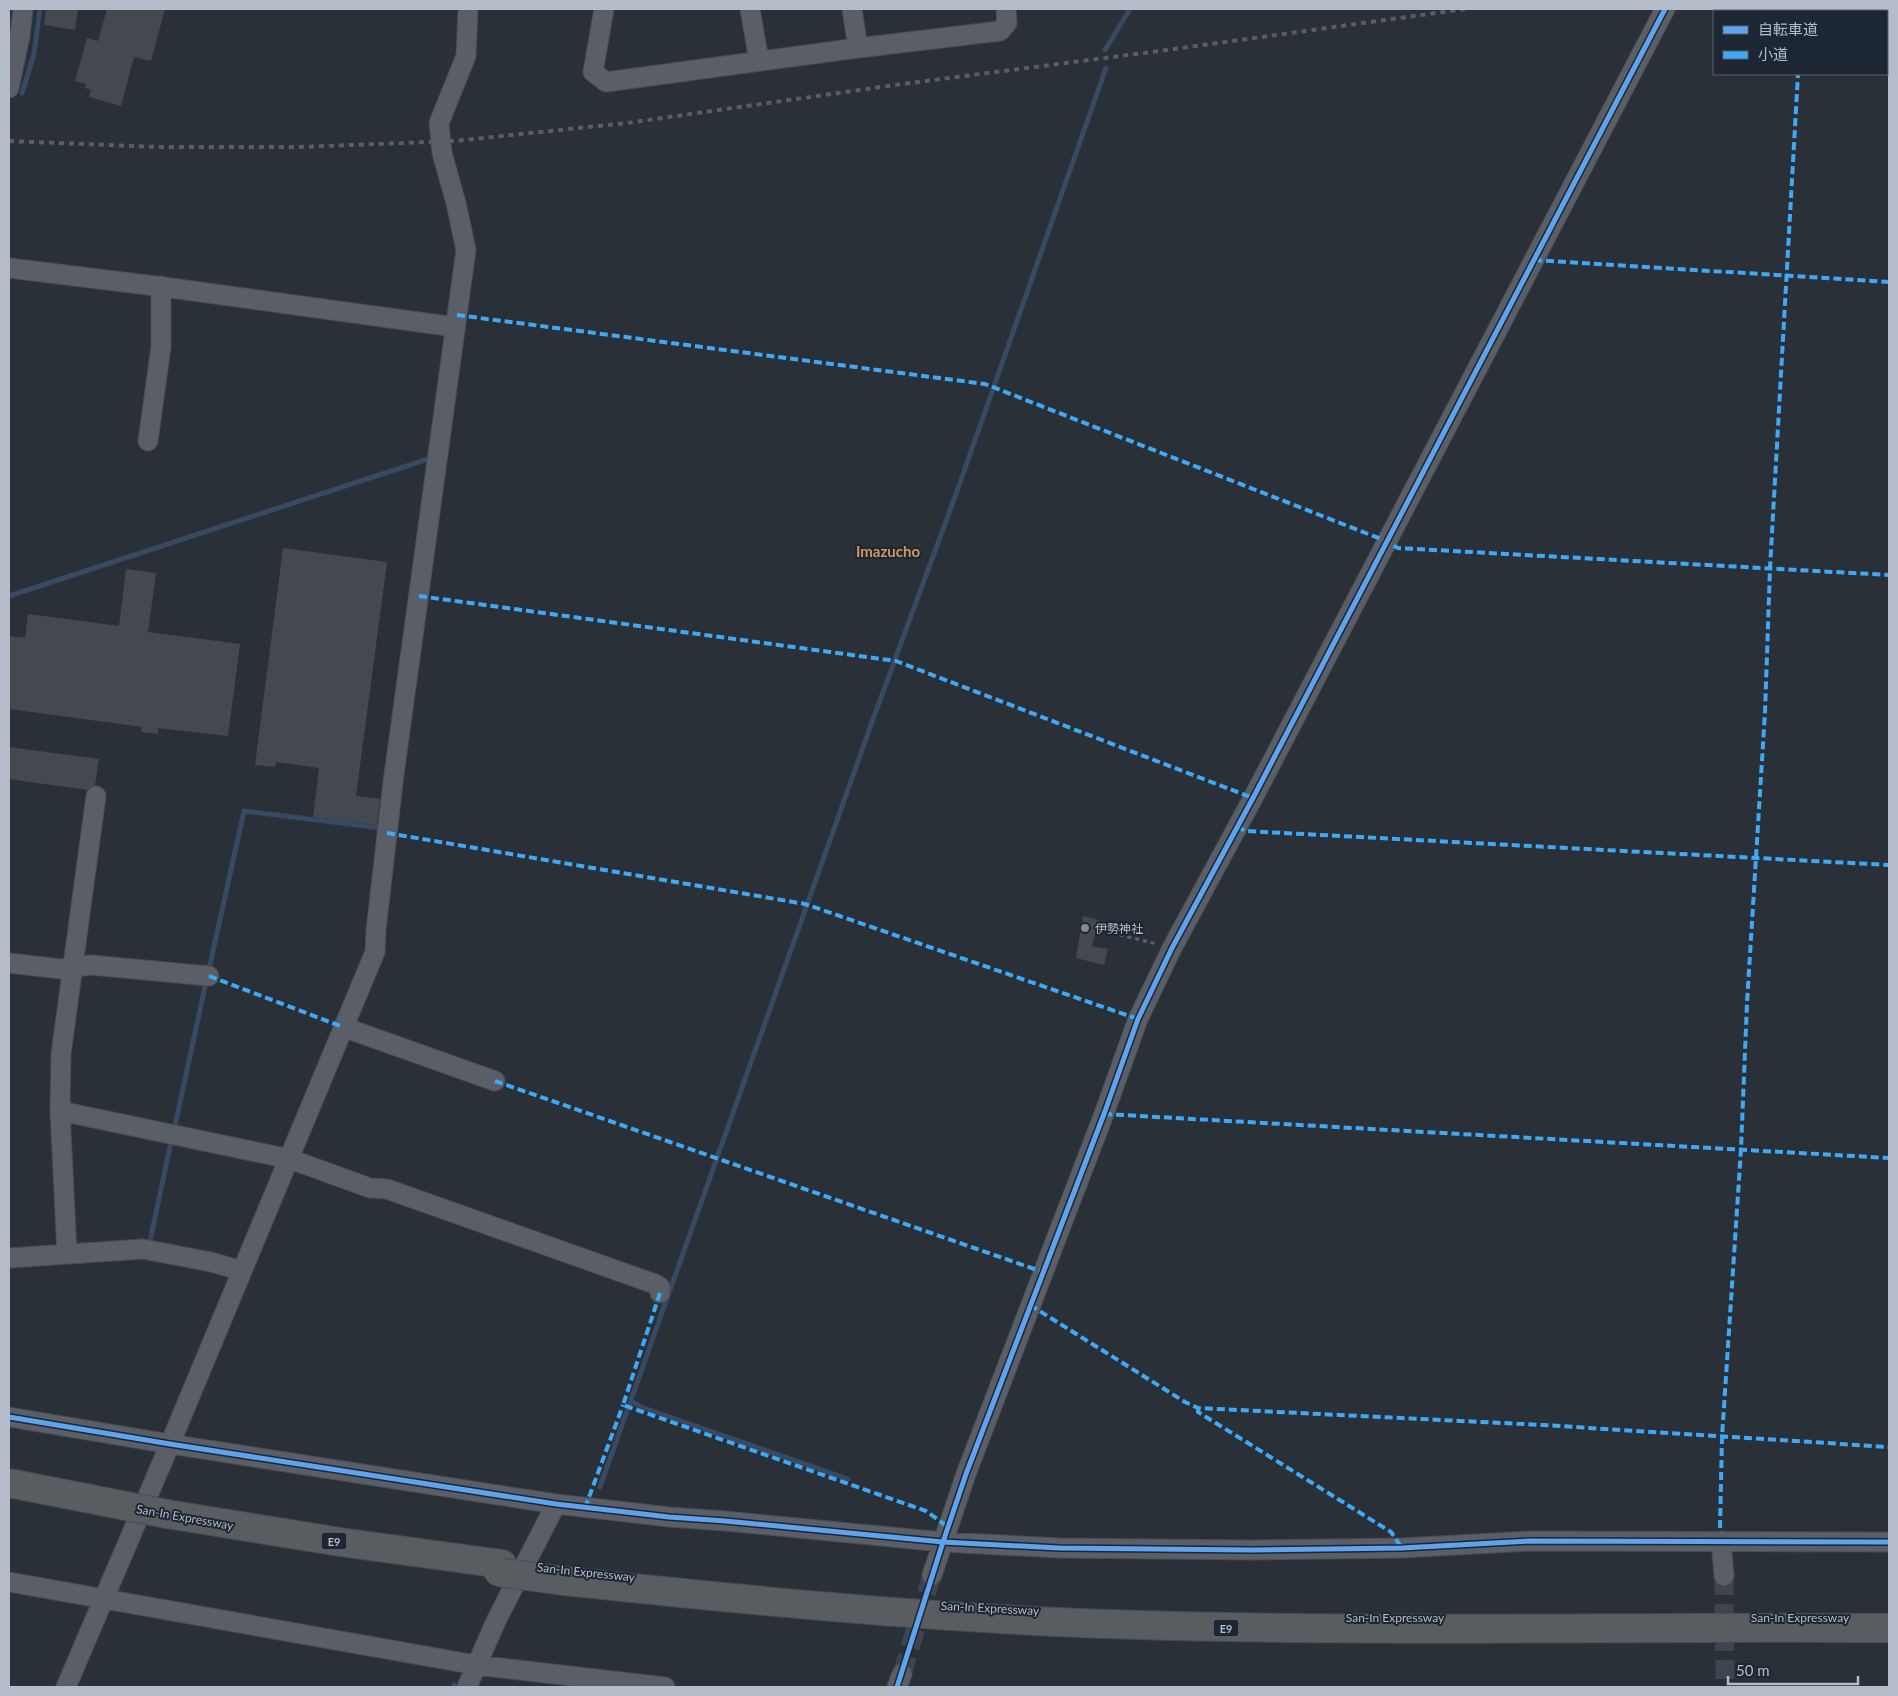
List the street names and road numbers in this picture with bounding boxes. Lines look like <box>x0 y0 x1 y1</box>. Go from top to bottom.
street label: San-In Expressway <box>135 1501 236 1533</box>
road number: E9 <box>322 1532 346 1550</box>
street label: San-In Expressway <box>536 1559 637 1585</box>
street label: San-In Expressway <box>940 1598 1040 1618</box>
street label: San-In Expressway <box>1346 1610 1445 1625</box>
street label: San-In Expressway <box>1751 1610 1850 1625</box>
road number: E9 <box>1214 1620 1238 1636</box>

